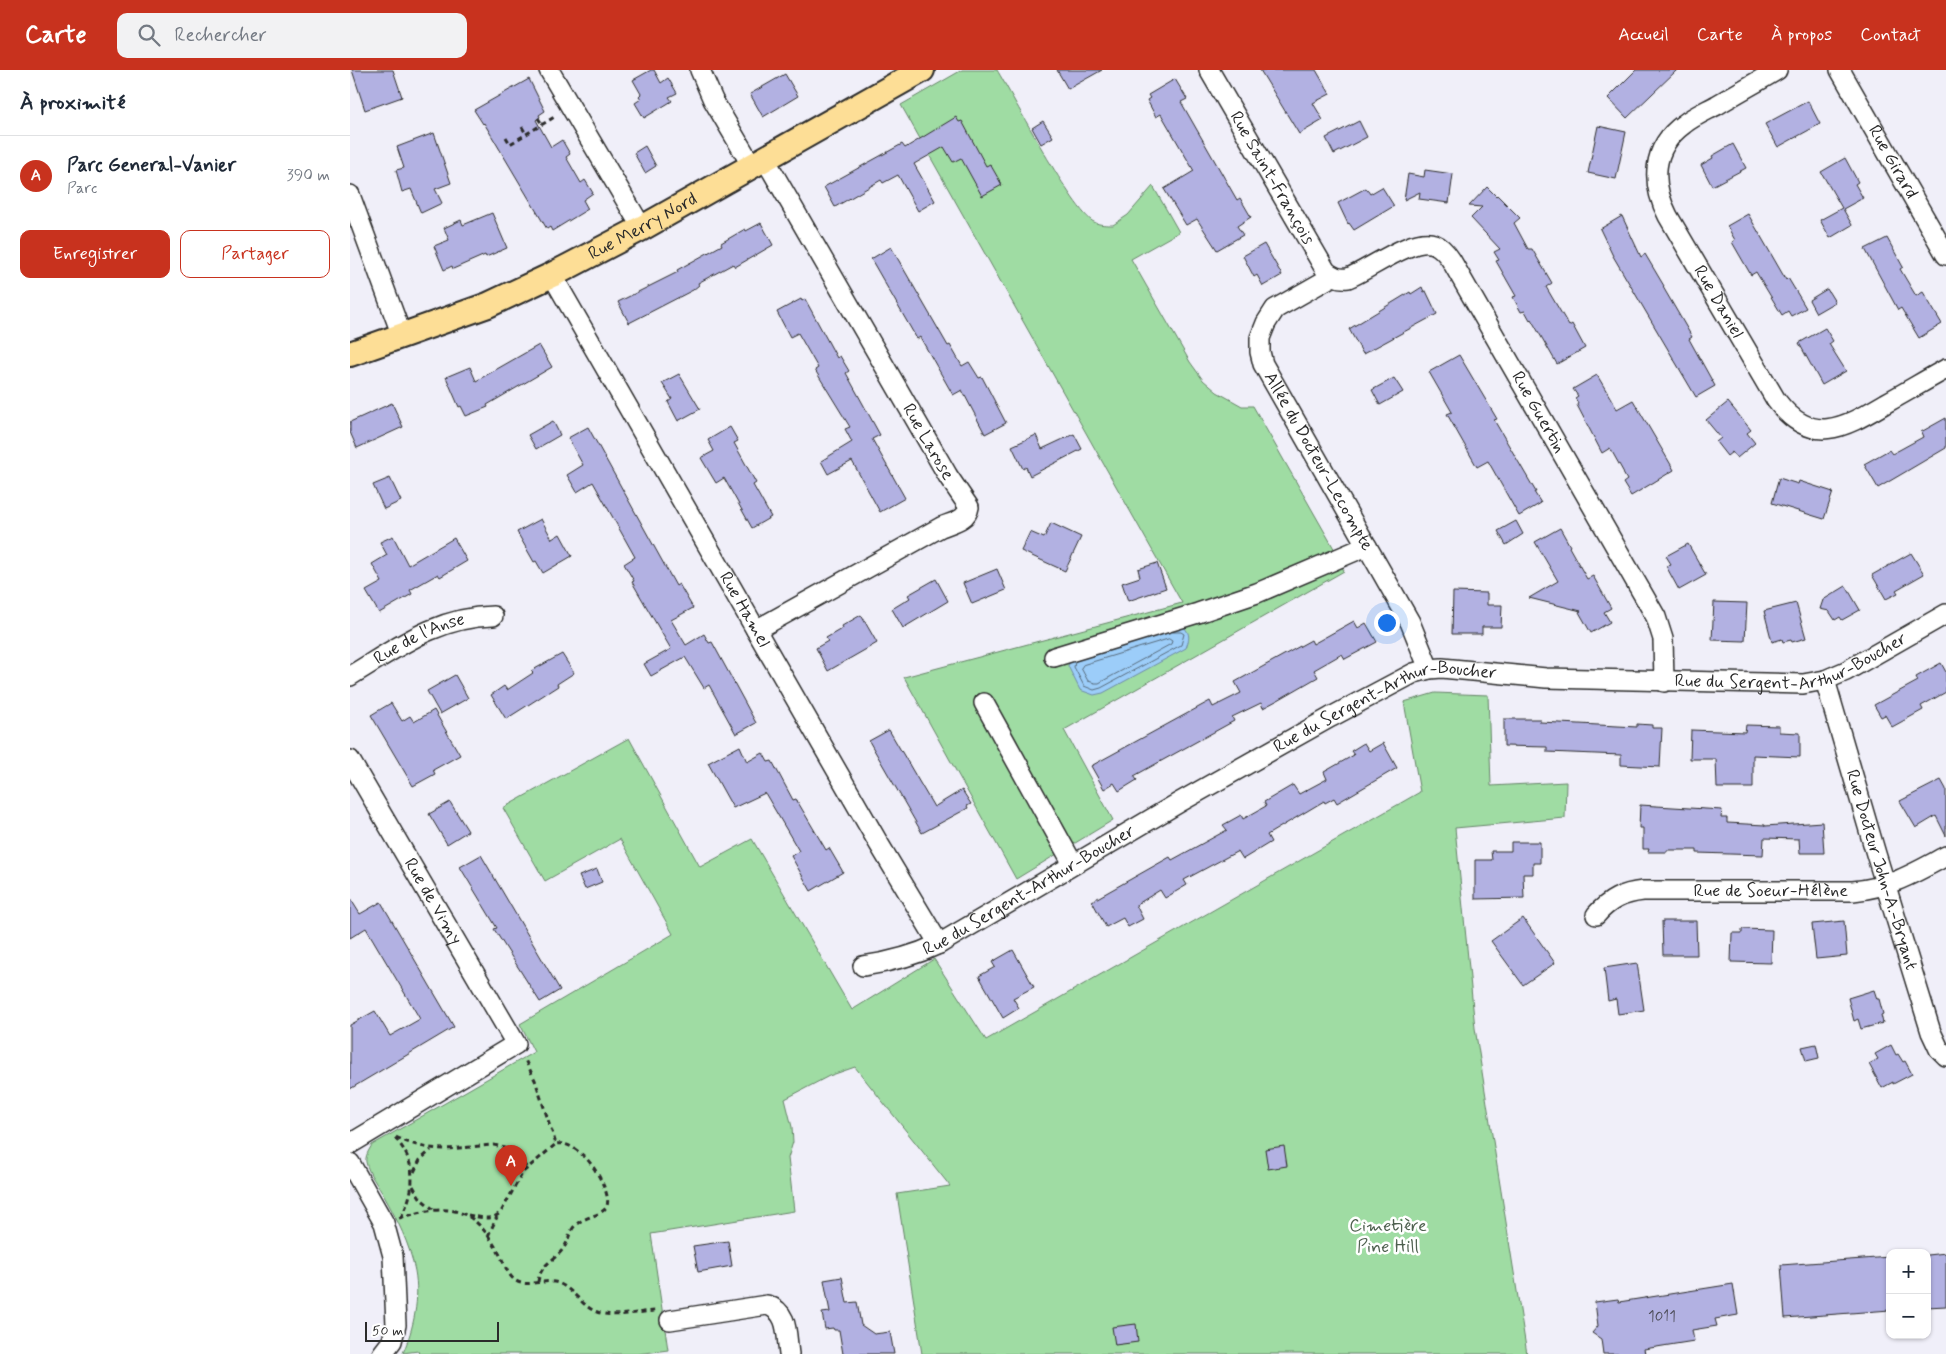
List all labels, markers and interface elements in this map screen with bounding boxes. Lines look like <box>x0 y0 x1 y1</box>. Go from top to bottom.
search box <box>117 13 467 58</box>
text: Carte <box>25 20 87 51</box>
icon: search <box>135 21 163 49</box>
text: Rechercher <box>175 23 267 48</box>
text: Accueil <box>1618 23 1669 47</box>
text: Carte <box>1697 23 1743 47</box>
text: À propos <box>1771 23 1832 47</box>
text: Contact <box>1860 23 1921 47</box>
text: À proximité <box>20 89 126 117</box>
street label: Rue Saint-François <box>1224 107 1320 249</box>
street label: Rue Girard <box>1862 121 1923 203</box>
text: Parc General-Vanier <box>67 153 236 178</box>
text: A <box>31 165 41 186</box>
text: 390 m <box>287 165 330 186</box>
text: Parc <box>67 178 97 199</box>
street label: Rue Merry Nord <box>584 187 702 266</box>
button: Enregistrer <box>20 230 170 278</box>
button: Partager <box>180 230 330 278</box>
street label: Rue Daniel <box>1688 261 1749 343</box>
street label: Rue Guertin <box>1506 367 1571 458</box>
street label: Allée du Docteur-Lecompte <box>1258 368 1379 555</box>
street label: Rue Larose <box>896 399 960 485</box>
street label: Rue Hamel <box>713 567 776 652</box>
street label: Rue de l'Anse <box>369 607 467 671</box>
your location <box>1374 610 1400 636</box>
street label: Rue du Sergent-Arthur-Boucher <box>1674 627 1912 697</box>
street label: Rue du Sergent-Arthur-Boucher <box>1269 656 1498 759</box>
street label: Rue Docteur John-A.-Bryant <box>1840 767 1923 973</box>
street label: Rue du Sergent-Arthur-Boucher <box>919 819 1140 962</box>
street label: Rue de Vimy <box>398 854 468 949</box>
street label: Rue de Soeur-Hélène <box>1694 879 1848 903</box>
pin: A <box>495 1145 527 1186</box>
park label: Cimetière Pine Hill <box>1349 1214 1427 1259</box>
map controls <box>1886 1249 1931 1339</box>
button: + <box>1886 1249 1931 1294</box>
button: − <box>1886 1294 1931 1339</box>
house number: 1011 <box>1648 1307 1676 1327</box>
scale bar <box>365 1319 499 1342</box>
text: 50 m <box>372 1322 403 1340</box>

